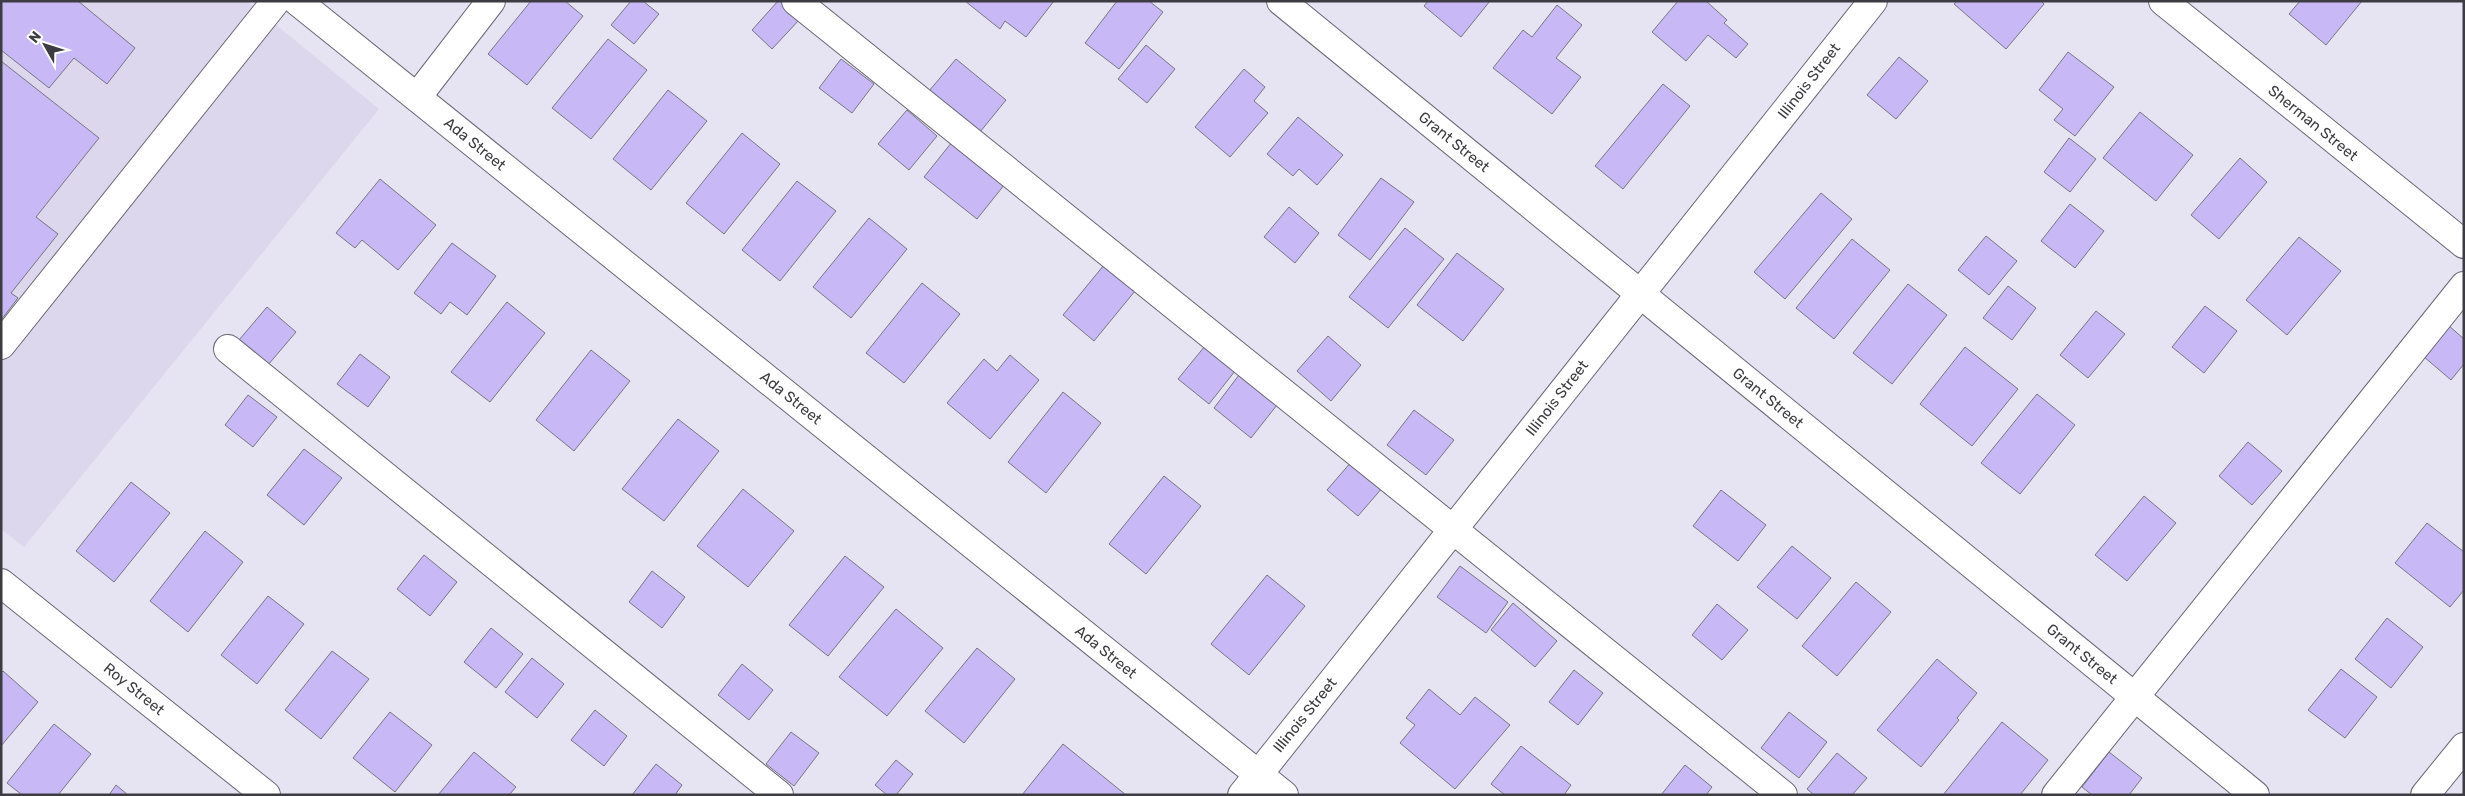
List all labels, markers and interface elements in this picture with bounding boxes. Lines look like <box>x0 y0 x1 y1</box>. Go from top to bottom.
north arrow <box>20 20 70 70</box>
text: N <box>26 28 45 46</box>
street label: Illinois Street <box>1774 39 1844 122</box>
street label: Sherman Street <box>2264 81 2362 165</box>
street label: Grant Street <box>1415 108 1493 176</box>
street label: Ada Street <box>440 114 510 174</box>
street label: Illinois Street <box>1522 356 1592 439</box>
street label: Grant Street <box>1729 364 1807 432</box>
street label: Ada Street <box>756 368 826 428</box>
street label: Grant Street <box>2043 620 2121 688</box>
street label: Ada Street <box>1071 622 1141 682</box>
street label: Roy Street <box>100 659 168 719</box>
street label: Illinois Street <box>1269 674 1341 756</box>

